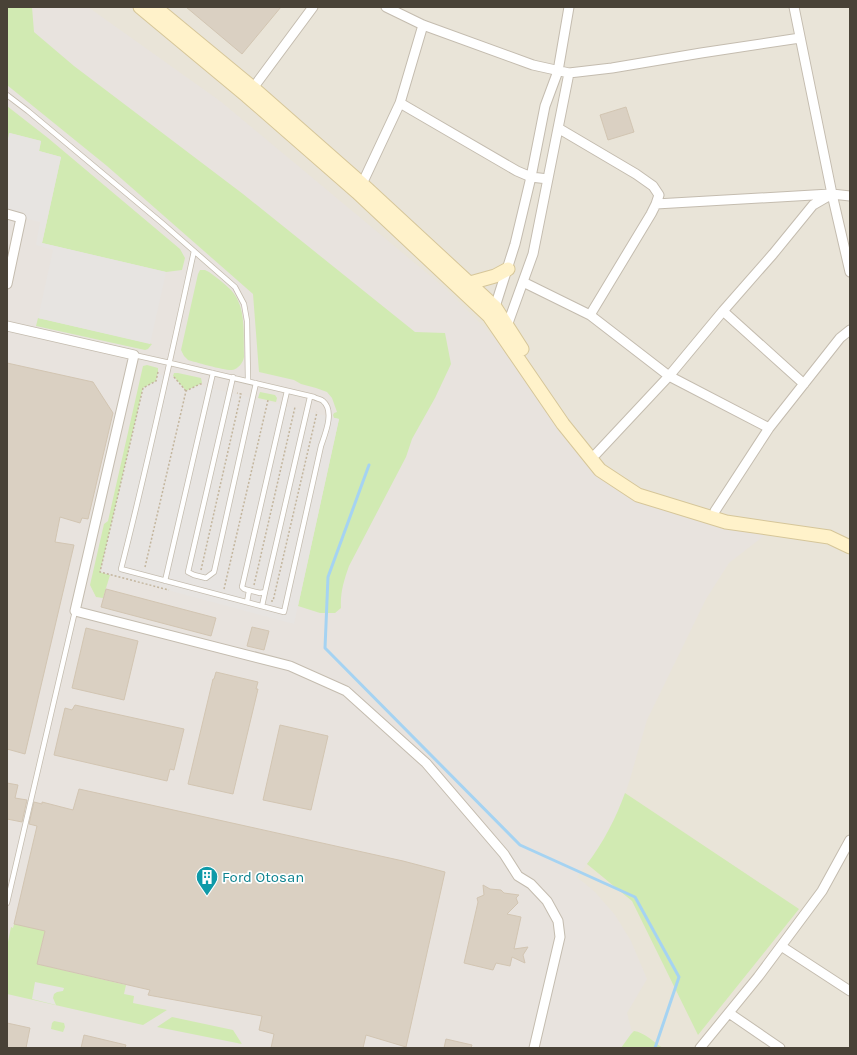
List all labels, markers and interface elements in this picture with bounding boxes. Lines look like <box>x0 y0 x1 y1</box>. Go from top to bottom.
building icon: Ford Otosan <box>194 864 220 897</box>
place label: Ford Otosan <box>222 868 304 886</box>

